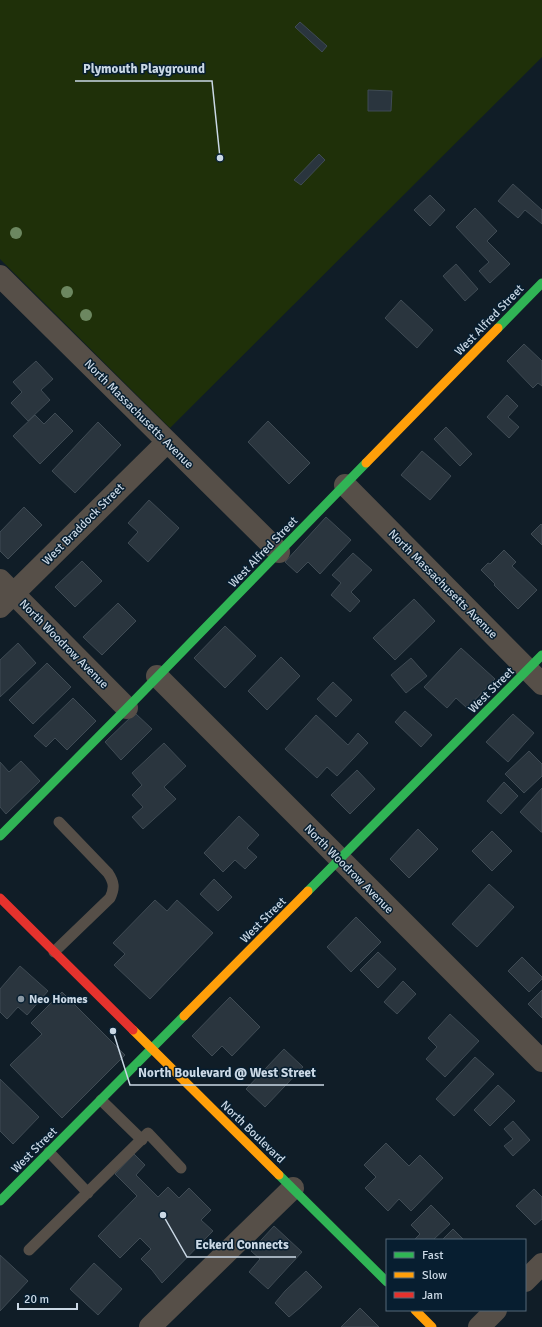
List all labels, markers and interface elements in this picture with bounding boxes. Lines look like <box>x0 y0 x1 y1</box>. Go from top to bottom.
callout: Plymouth Playground <box>75 56 212 81</box>
text: Plymouth Playground <box>83 61 205 77</box>
street label: West Alfred Street <box>452 282 527 359</box>
street label: North Massachusetts Avenue <box>81 357 196 472</box>
street label: West Braddock Street <box>39 480 127 568</box>
street label: West Alfred Street <box>226 514 301 591</box>
street label: North Massachusetts Avenue <box>385 527 500 642</box>
street label: North Woodrow Avenue <box>16 597 111 692</box>
street label: West Street <box>465 664 518 717</box>
street label: North Woodrow Avenue <box>301 822 396 917</box>
street label: West Street <box>237 894 290 947</box>
place label: Neo Homes <box>29 992 88 1007</box>
marker: Neo Homes <box>16 994 26 1004</box>
callout: North Boulevard @ West Street <box>130 1060 324 1085</box>
text: North Boulevard @ West Street <box>138 1065 316 1081</box>
street label: North Boulevard <box>217 1098 288 1167</box>
street label: West Street <box>8 1124 61 1177</box>
callout: Eckerd Connects <box>187 1232 296 1257</box>
text: Eckerd Connects <box>195 1237 289 1253</box>
legend <box>386 1239 526 1311</box>
text: Fast <box>422 1248 443 1263</box>
text: Slow <box>422 1268 447 1283</box>
scale bar <box>18 1285 77 1311</box>
text: Jam <box>422 1288 443 1303</box>
text: 20 m <box>24 1292 49 1307</box>

